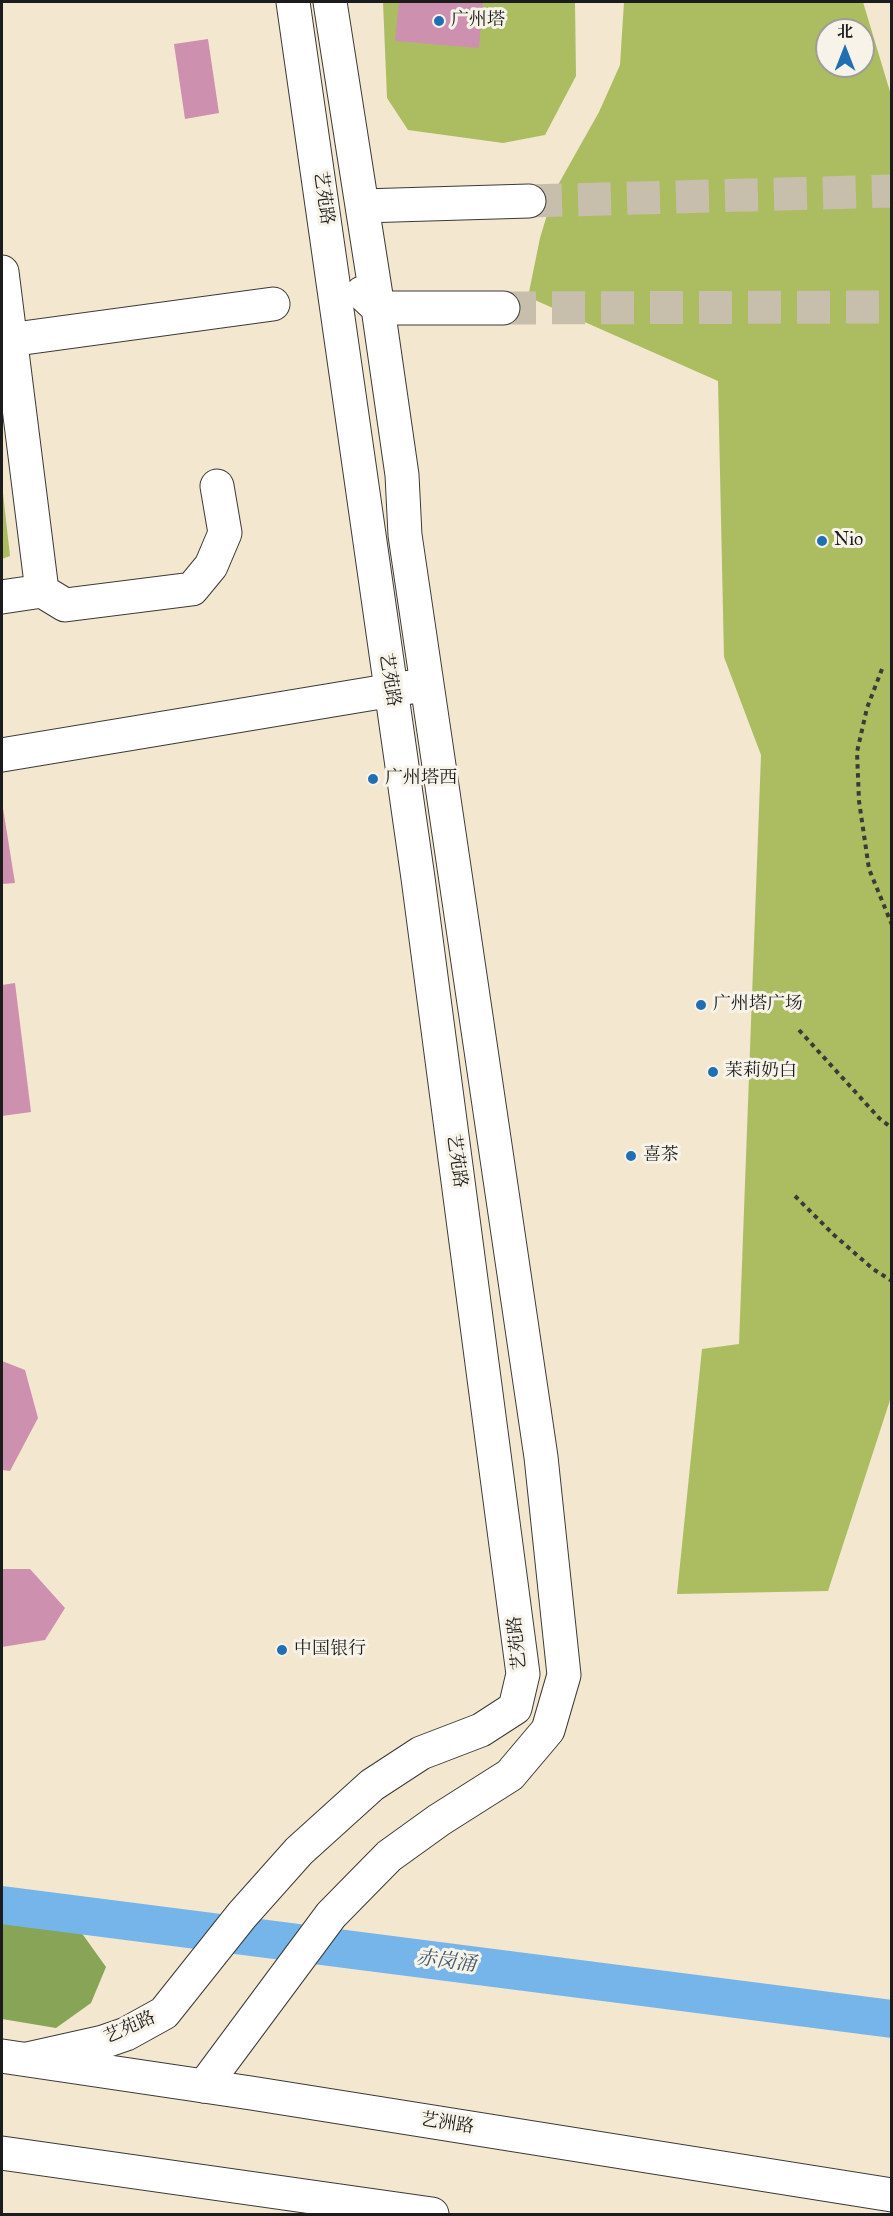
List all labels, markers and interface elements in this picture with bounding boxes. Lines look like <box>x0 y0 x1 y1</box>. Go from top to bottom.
place label: 广州塔 <box>451 10 505 32</box>
marker: 广州塔 <box>432 14 446 28</box>
north arrow <box>815 18 875 78</box>
text: 北 <box>837 22 853 41</box>
street label: 艺苑路 <box>309 170 337 226</box>
place label: Nio <box>834 530 863 552</box>
marker: Nio <box>815 534 829 548</box>
street label: 艺苑路 <box>374 652 404 708</box>
place label: 广州塔西 <box>385 768 457 790</box>
marker: 广州塔西 <box>366 772 380 786</box>
place label: 广州塔广场 <box>713 994 803 1016</box>
marker: 广州塔广场 <box>694 998 708 1012</box>
place label: 茉莉奶白 <box>725 1061 797 1083</box>
marker: 茉莉奶白 <box>706 1065 720 1079</box>
street label: 艺苑路 <box>442 1133 470 1189</box>
place label: 喜茶 <box>643 1145 679 1167</box>
marker: 喜茶 <box>624 1149 638 1163</box>
street label: 艺苑路 <box>504 1615 532 1671</box>
place label: 中国银行 <box>294 1639 366 1661</box>
marker: 中国银行 <box>275 1643 289 1657</box>
water label: 赤岗涌 <box>415 1946 477 1978</box>
street label: 艺苑路 <box>101 2007 159 2049</box>
street label: 艺洲路 <box>419 2109 475 2139</box>

